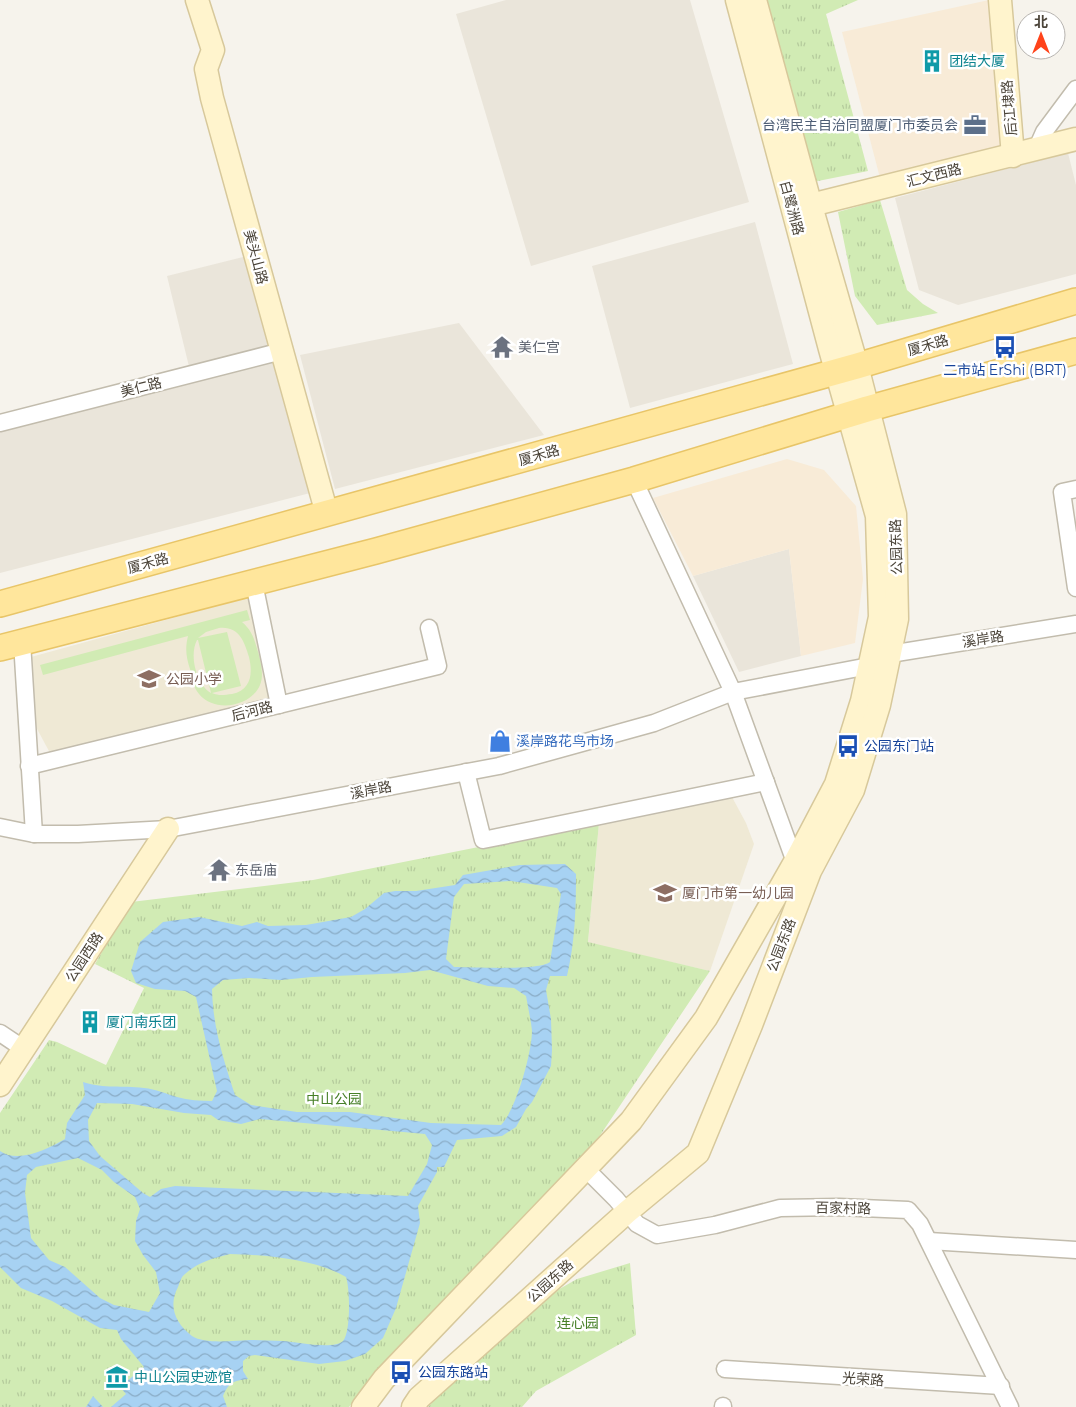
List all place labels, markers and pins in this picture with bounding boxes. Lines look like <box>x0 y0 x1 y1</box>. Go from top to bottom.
building icon: 团结大厦 <box>919 48 945 74</box>
place label: 团结大厦 <box>949 52 1005 70</box>
office icon: 台湾民主自治同盟厦门市委员会 <box>962 112 988 138</box>
place label: 台湾民主自治同盟厦门市委员会 <box>762 116 958 134</box>
temple icon: 美仁宫 <box>489 334 515 360</box>
bus stop icon: 二市站 ErShi (BRT) <box>992 334 1018 360</box>
place label: 美仁宫 <box>518 338 560 356</box>
place label: 二市站 ErShi (BRT) <box>943 361 1067 379</box>
school or university icon: 公园小学 <box>136 666 162 692</box>
place label: 公园小学 <box>166 670 222 688</box>
shop icon: 溪岸路花鸟市场 <box>487 728 513 754</box>
place label: 溪岸路花鸟市场 <box>516 732 614 750</box>
bus stop icon: 公园东门站 <box>835 733 861 759</box>
place label: 公园东门站 <box>864 737 934 755</box>
temple icon: 东岳庙 <box>206 857 232 883</box>
place label: 东岳庙 <box>235 861 277 879</box>
school or university icon: 厦门市第一幼儿园 <box>652 880 678 906</box>
place label: 厦门市第一幼儿园 <box>682 884 794 902</box>
building icon: 厦门南乐团 <box>77 1009 103 1035</box>
place label: 厦门南乐团 <box>106 1013 176 1031</box>
bus stop icon: 公园东路站 <box>388 1359 414 1385</box>
place label: 公园东路站 <box>418 1363 488 1381</box>
museum icon: 中山公园史迹馆 <box>104 1364 130 1390</box>
place label: 中山公园史迹馆 <box>134 1368 232 1386</box>

